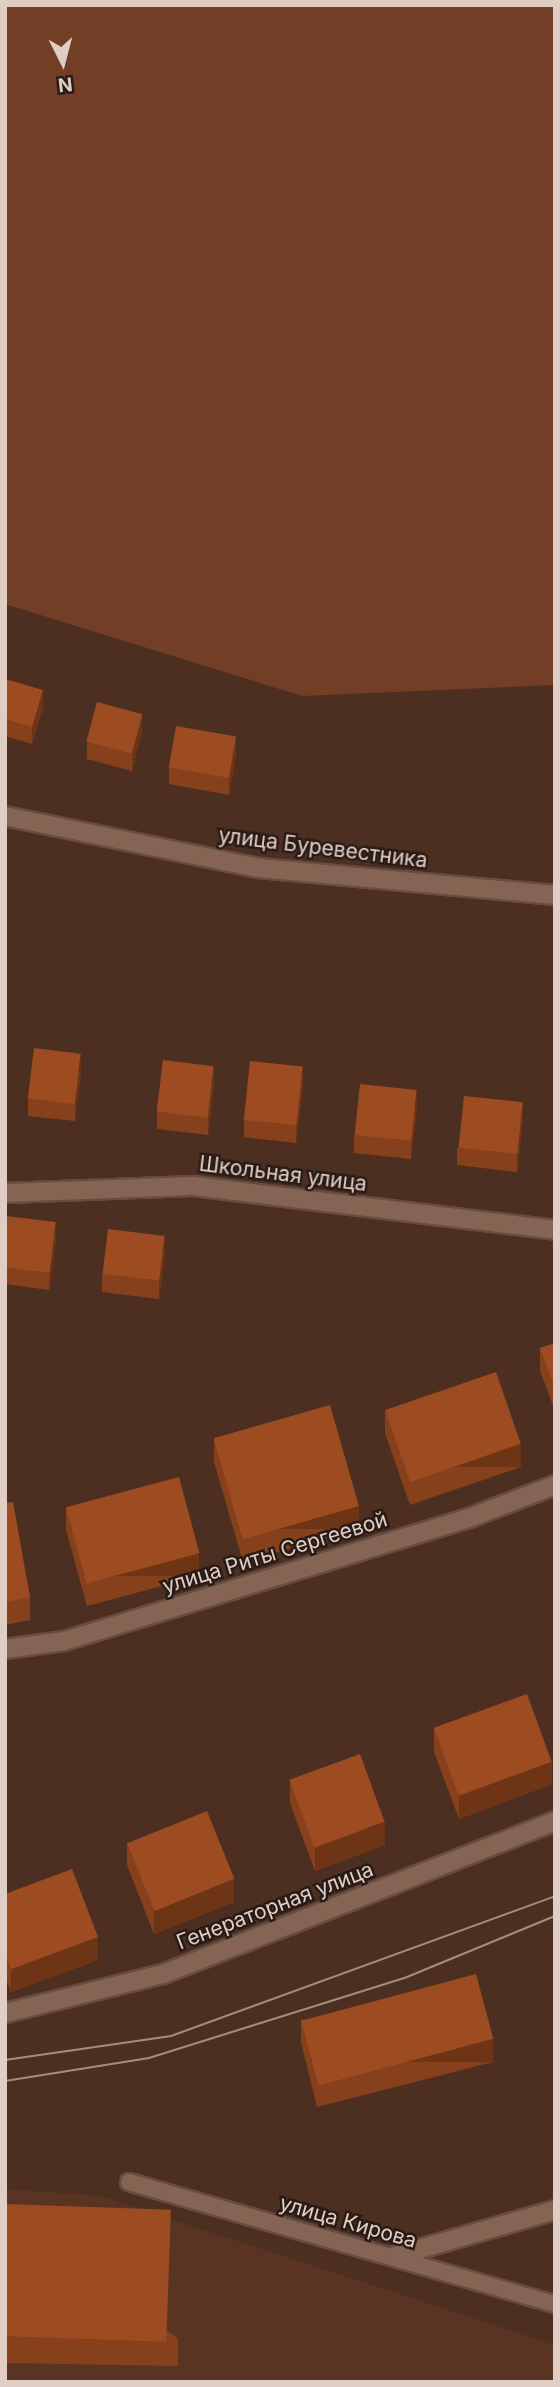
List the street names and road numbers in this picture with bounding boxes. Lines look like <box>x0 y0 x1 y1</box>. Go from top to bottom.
street label: улица Буревестника <box>217 823 429 873</box>
street label: Школьная улица <box>198 1151 368 1197</box>
street label: улица Риты Сергеевой <box>160 1507 390 1599</box>
street label: Генераторная улица <box>173 1857 377 1955</box>
street label: улица Кирова <box>277 2190 419 2254</box>

